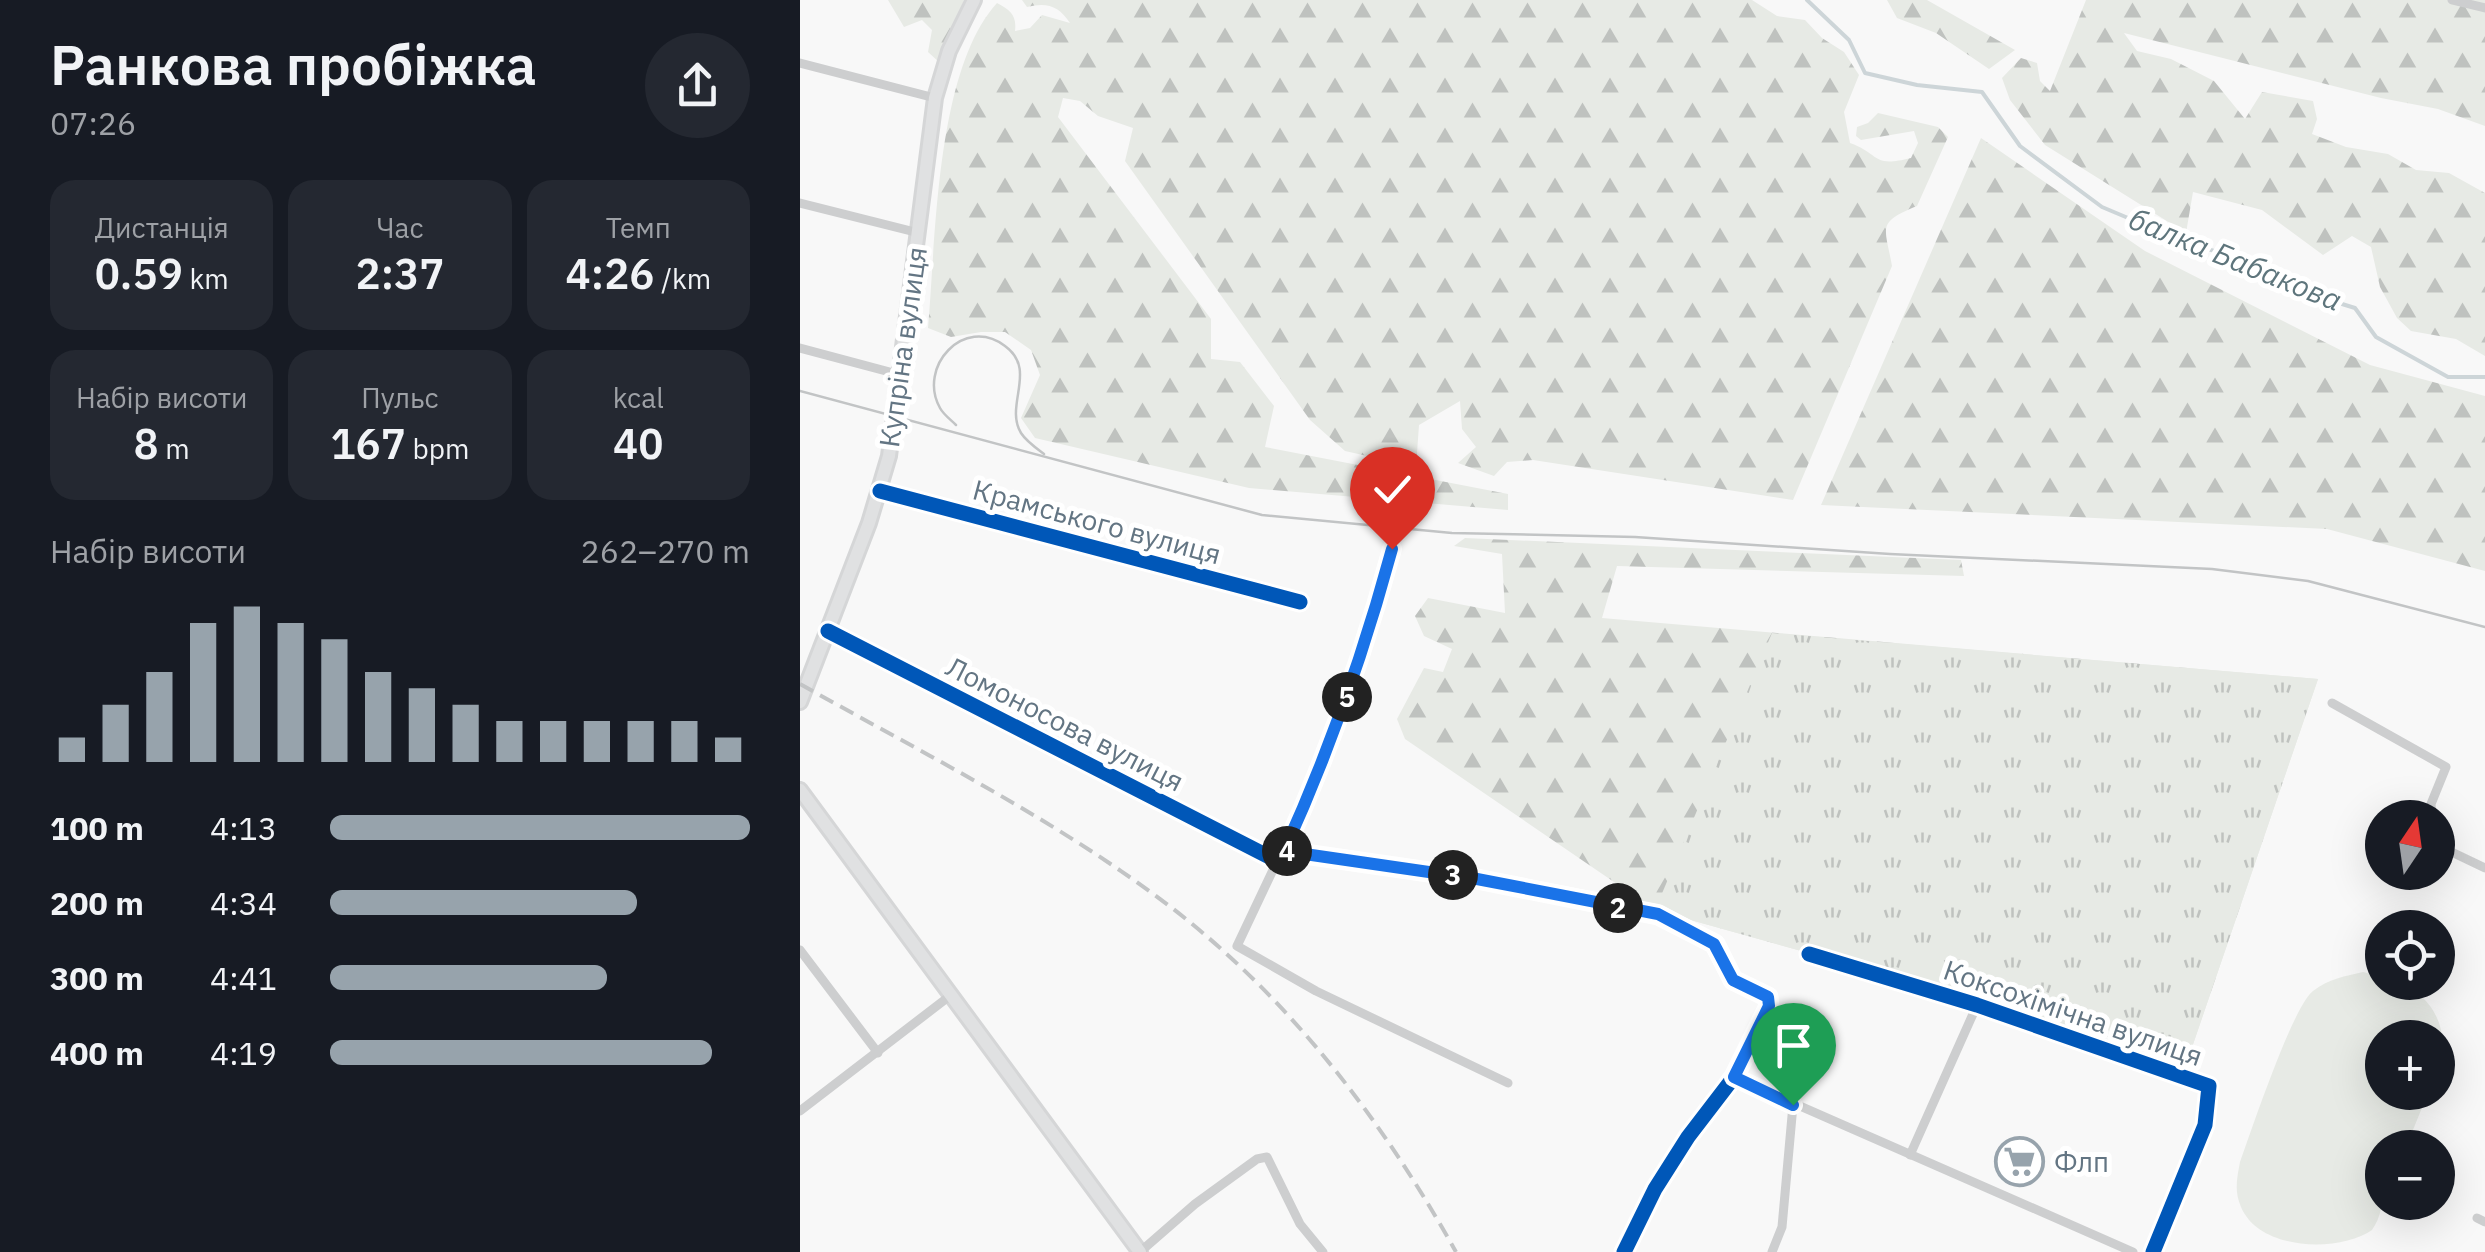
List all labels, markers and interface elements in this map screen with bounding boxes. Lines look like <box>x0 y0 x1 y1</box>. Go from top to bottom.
text: Ранкова пробіжка <box>50 29 537 100</box>
button: share <box>645 33 750 138</box>
text: 07:26 <box>50 102 136 144</box>
water label: балка Бабакова <box>2123 198 2348 319</box>
text: Дистанція <box>95 209 229 246</box>
text: Час <box>376 209 424 246</box>
text: Темп <box>606 209 671 246</box>
street label: Купріна вулиця <box>870 244 935 450</box>
text: 0.59 <box>95 246 183 301</box>
text: 2:37 <box>355 246 444 301</box>
text: 4:26 <box>566 246 655 301</box>
text: km <box>183 260 229 297</box>
text: /km <box>655 260 711 297</box>
text: Набір висоти <box>76 379 247 416</box>
text: Пульс <box>361 379 439 416</box>
text: kcal <box>613 379 664 416</box>
text: 8 <box>134 416 159 471</box>
text: 167 <box>330 416 406 471</box>
text: 40 <box>613 416 664 471</box>
text: m <box>159 430 190 467</box>
text: bpm <box>406 430 470 467</box>
pin <box>1350 447 1435 550</box>
icon: check <box>1365 462 1420 517</box>
street label: Крамського вулиця <box>969 471 1225 572</box>
text: Набір висоти <box>50 530 246 572</box>
text: 262–270 m <box>580 530 750 572</box>
street label: Ломоносова вулиця <box>940 648 1190 799</box>
pin: 5 <box>1322 672 1372 722</box>
text: 5 <box>1339 678 1355 715</box>
north arrow <box>2365 800 2455 890</box>
map controls <box>2365 800 2455 1220</box>
text: 100 m <box>50 807 144 849</box>
text: 4:13 <box>210 807 277 849</box>
pin: 4 <box>1262 826 1312 876</box>
text: 4 <box>1279 832 1295 869</box>
pin: 3 <box>1428 850 1478 900</box>
text: 3 <box>1445 856 1461 893</box>
text: 200 m <box>50 882 144 924</box>
text: 4:34 <box>210 882 277 924</box>
pin: 2 <box>1593 883 1643 933</box>
text: 2 <box>1610 889 1626 926</box>
button: locate <box>2365 910 2455 1000</box>
street label: Коксохімічна вулиця <box>1939 951 2208 1074</box>
text: 300 m <box>50 957 144 999</box>
text: 4:41 <box>210 957 277 999</box>
pin <box>1751 1003 1836 1106</box>
icon: arrive <box>1766 1018 1821 1073</box>
button: + <box>2365 1020 2455 1110</box>
text: 400 m <box>50 1032 144 1074</box>
text: 4:19 <box>210 1032 277 1074</box>
button: − <box>2365 1130 2455 1220</box>
supermarket icon: Флп <box>1993 1136 2045 1188</box>
place label: Флп <box>2054 1143 2109 1180</box>

